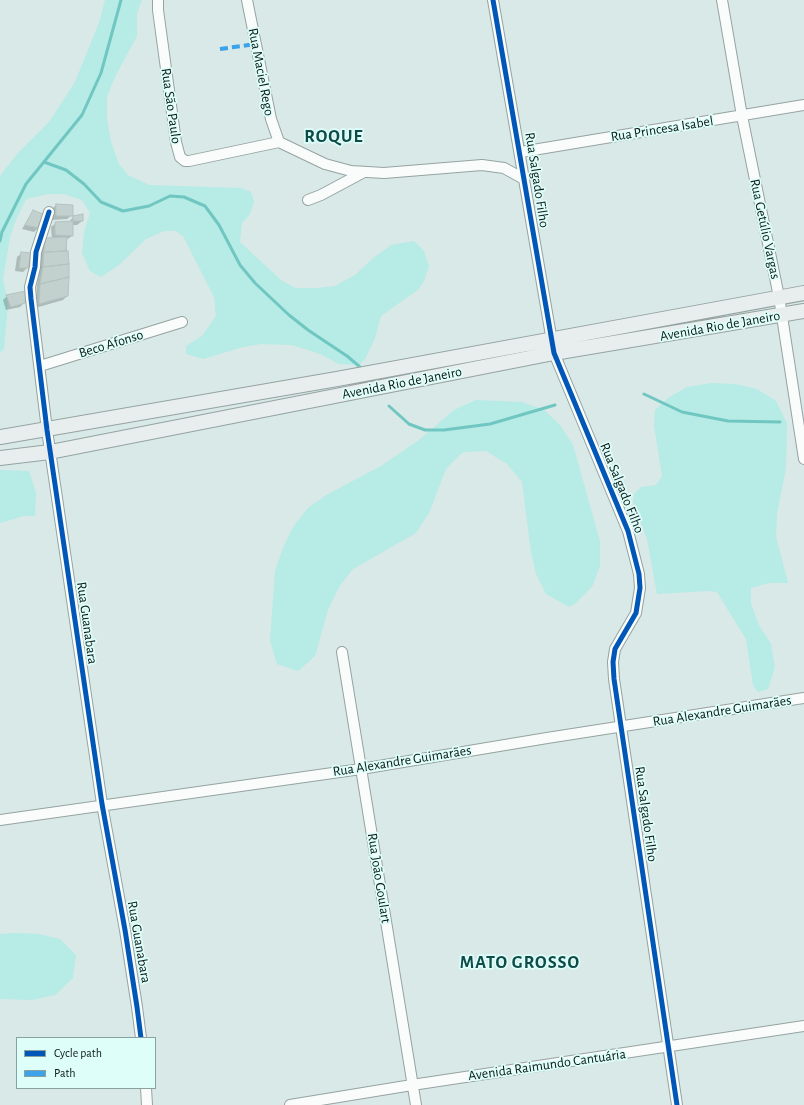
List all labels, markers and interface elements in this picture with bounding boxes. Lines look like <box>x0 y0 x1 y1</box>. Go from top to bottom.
street label: Rua Maciel Rego <box>244 27 278 117</box>
street label: Rua São Paulo <box>157 67 185 145</box>
street label: Rua Princesa Isabel <box>609 113 715 145</box>
district label: ROQUE <box>304 126 364 148</box>
street label: Rua Salgado Filho <box>521 131 553 229</box>
street label: Rua Getúlio Vargas <box>746 177 784 281</box>
street label: Avenida Rio de Janeiro <box>659 307 781 345</box>
street label: Beco Afonso <box>77 326 145 362</box>
street label: Avenida Rio de Janeiro <box>341 363 463 403</box>
street label: Rua Salgado Filho <box>596 440 648 536</box>
street label: Rua Guanabara <box>73 581 101 665</box>
street label: Rua Alexandre Guimarães <box>652 692 792 730</box>
street label: Rua Alexandre Guimarães <box>332 742 472 780</box>
street label: Rua Salgado Filho <box>631 765 661 863</box>
street label: Rua João Goulart <box>364 832 394 924</box>
street label: Rua Guanabara <box>124 900 154 984</box>
district label: MATO GROSSO <box>460 952 580 974</box>
legend <box>16 1037 156 1089</box>
street label: Avenida Raimundo Cantuária <box>467 1046 627 1084</box>
text: Cycle path <box>54 1047 102 1059</box>
text: Path <box>54 1067 76 1079</box>

